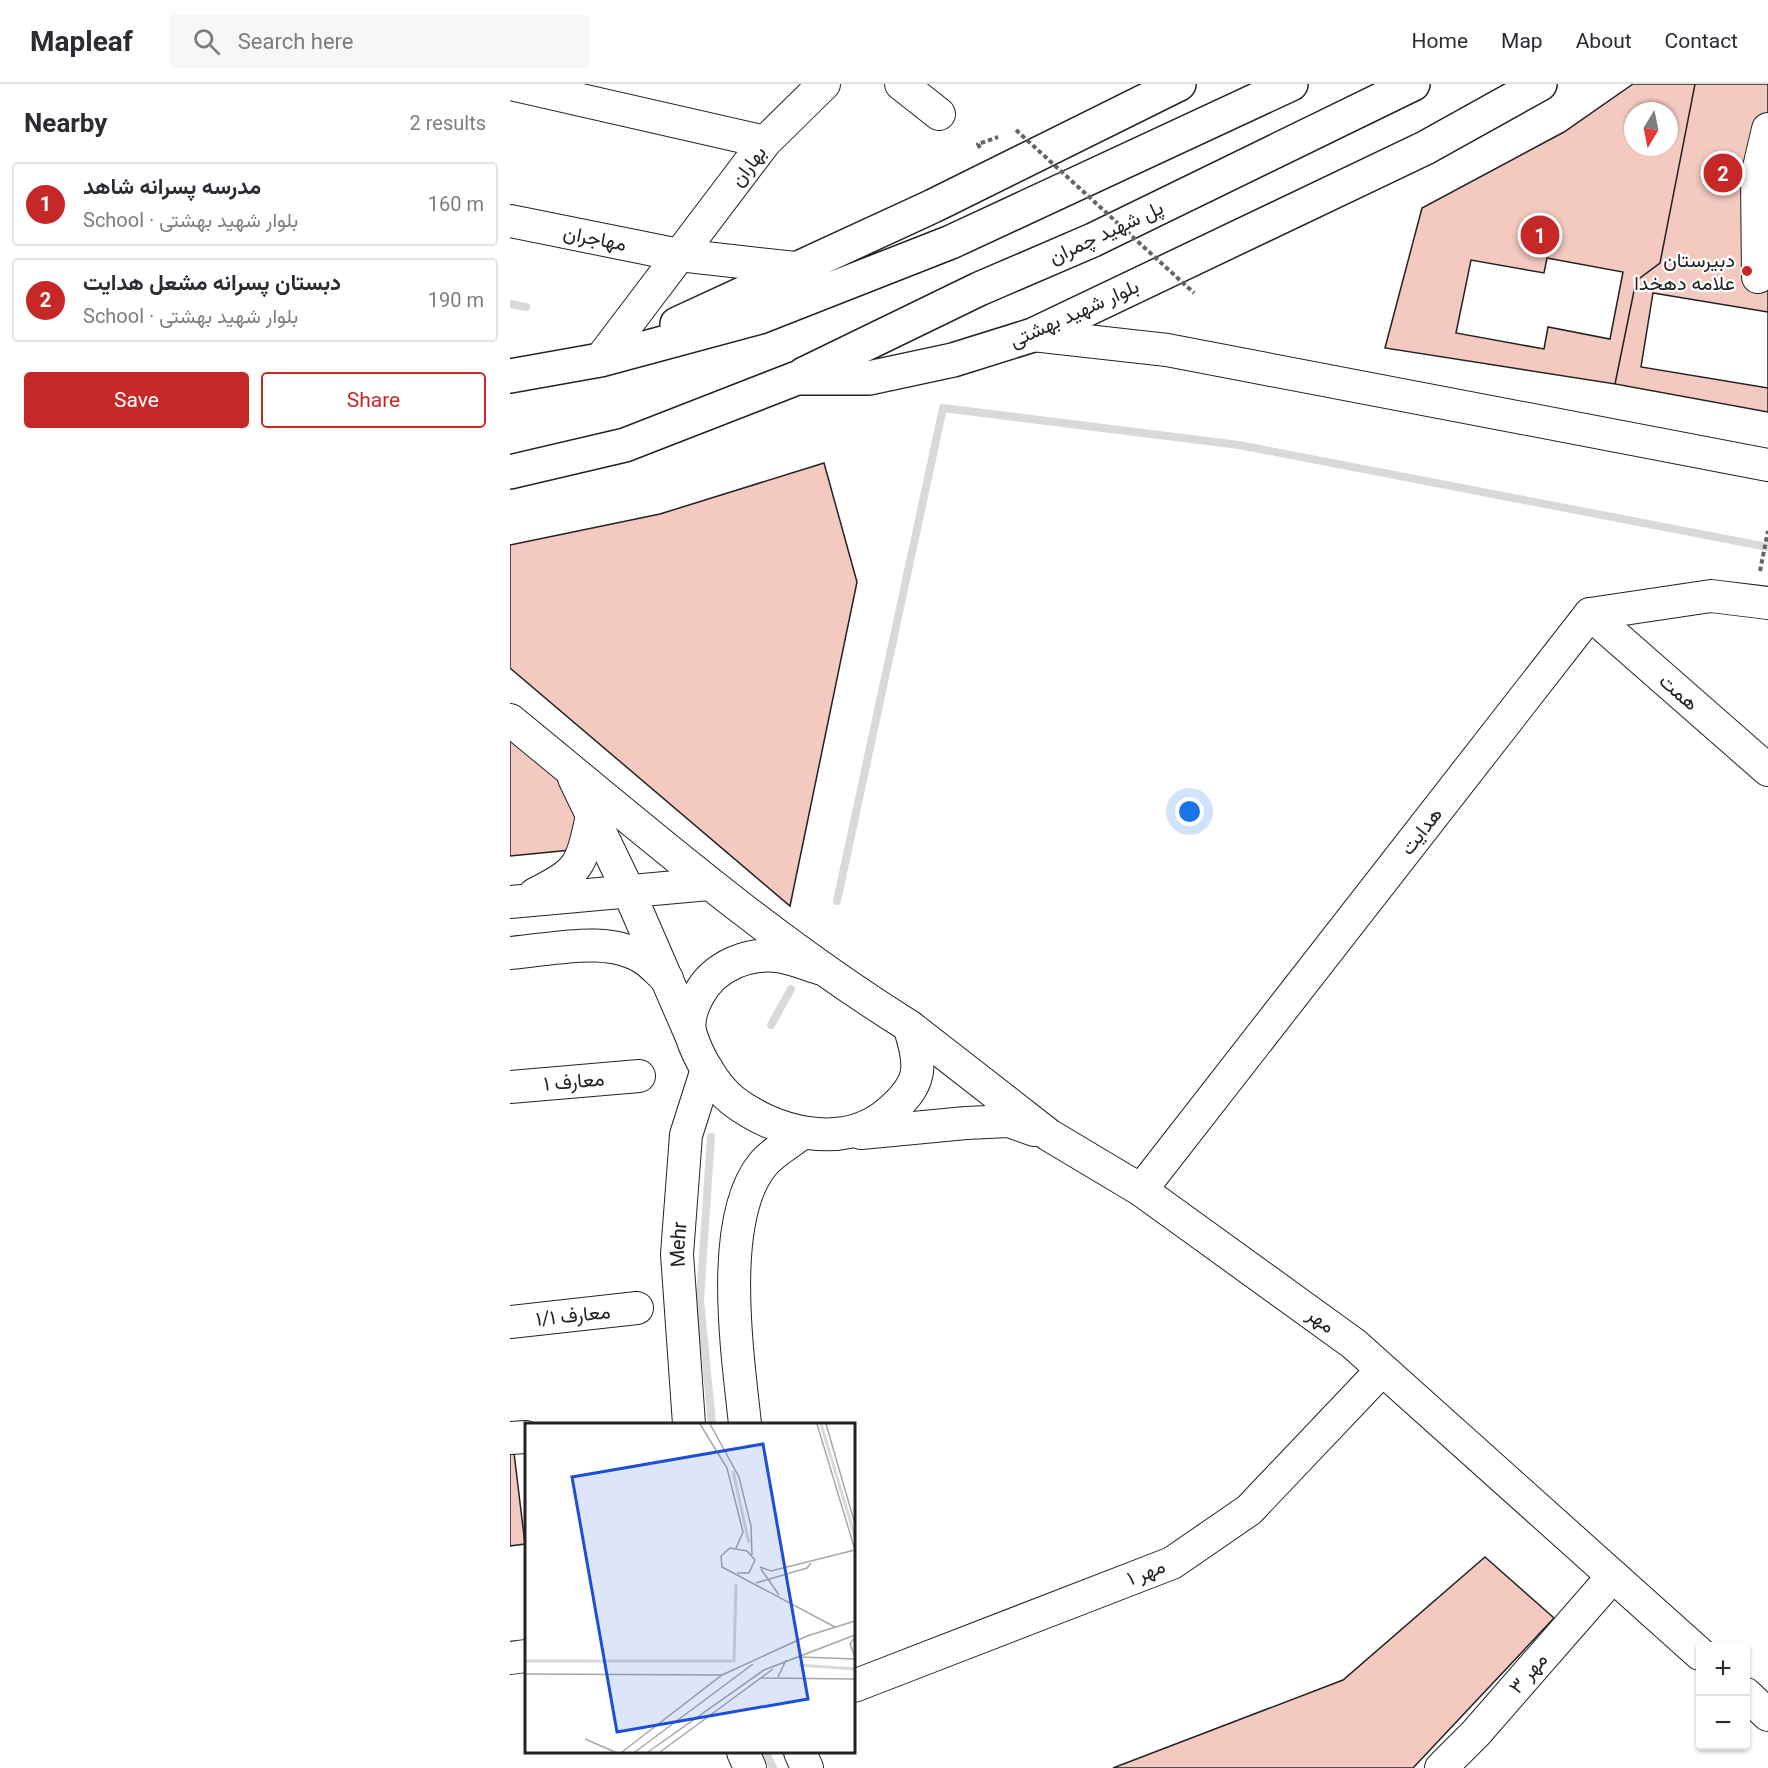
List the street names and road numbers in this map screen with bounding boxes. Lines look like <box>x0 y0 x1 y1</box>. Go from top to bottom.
street label: بهاران <box>725 141 772 192</box>
street label: پل شهید چمران <box>1045 195 1168 271</box>
street label: مهاجران <box>561 220 629 257</box>
street label: بلوار شهید بهشتی <box>1006 274 1143 353</box>
street label: همت <box>1655 669 1703 715</box>
street label: هدایت <box>1395 802 1447 860</box>
street label: معارف ۱ <box>543 1066 605 1097</box>
street label: Mehr <box>665 1220 691 1268</box>
street label: معارف ۱/۱ <box>534 1299 612 1332</box>
street label: مهر <box>1301 1301 1340 1339</box>
street label: مهر ۱ <box>1123 1554 1169 1591</box>
street label: مهر ۳ <box>1504 1648 1553 1699</box>

